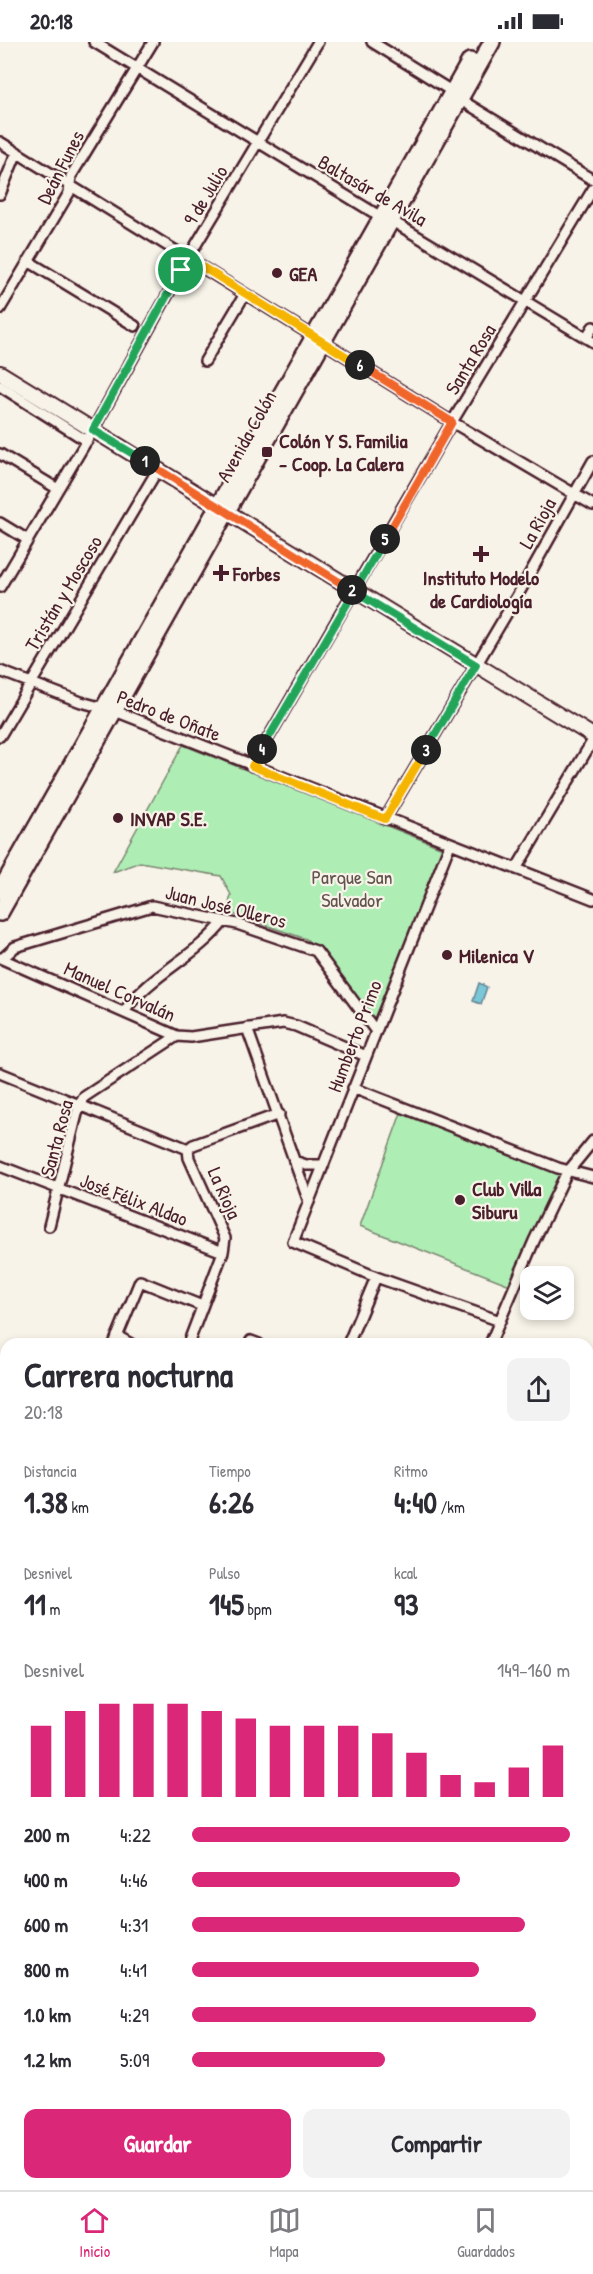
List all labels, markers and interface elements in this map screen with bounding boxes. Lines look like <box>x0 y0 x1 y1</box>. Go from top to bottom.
text: 20:18 <box>30 6 73 36</box>
street label: Deán Funes <box>30 125 90 208</box>
street label: Baltasár de Avila <box>314 148 433 232</box>
street label: 9 de Julio <box>177 160 233 230</box>
pin <box>155 244 206 295</box>
icon: arrive <box>164 253 197 286</box>
place label: GEA <box>289 260 317 287</box>
marker: GEA <box>270 266 284 280</box>
street label: Santa Rosa <box>438 318 502 399</box>
pin: 6 <box>345 350 375 380</box>
text: 6 <box>357 354 363 376</box>
street label: Avenida Colón <box>210 385 282 487</box>
place label: Colón Y S. Familia - Coop. La Calera <box>279 427 408 478</box>
marker: Colón Y S. Familia - Coop. La Calera <box>260 445 274 459</box>
pin: 1 <box>130 446 160 476</box>
text: 1 <box>142 450 148 472</box>
street label: La Rioja <box>512 493 562 553</box>
pin: 5 <box>370 524 400 554</box>
text: 5 <box>382 528 388 550</box>
street label: Tristán y Moscoso <box>18 530 108 656</box>
marker: Instituto Modelo de Cardiología <box>472 545 490 563</box>
place label: Forbes <box>232 560 280 587</box>
place label: Instituto Modelo de Cardiología <box>423 564 539 615</box>
marker: Forbes <box>214 566 228 580</box>
pin: 2 <box>337 575 367 605</box>
text: 2 <box>348 579 356 601</box>
street label: Pedro de Oñate <box>113 683 225 747</box>
pin: 4 <box>247 734 277 764</box>
pin: 3 <box>411 735 441 765</box>
text: 4 <box>259 738 265 760</box>
text: 3 <box>422 739 430 761</box>
place label: INVAP S.E. <box>130 805 207 832</box>
marker: INVAP S.E. <box>111 811 125 825</box>
park label: Parque San Salvador <box>311 863 393 913</box>
street label: Juan José Olleros <box>163 878 290 934</box>
place label: Milenica V <box>459 942 534 969</box>
marker: Milenica V <box>440 948 454 962</box>
street label: Manuel Corvalán <box>60 954 180 1028</box>
street label: Humberto Primo <box>320 976 388 1096</box>
street label: Santa Rosa <box>33 1097 79 1179</box>
street label: La Rioja <box>202 1163 248 1223</box>
street label: José Félix Aldao <box>76 1166 192 1232</box>
place label: Club Villa Siburu <box>472 1175 541 1225</box>
marker: Club Villa Siburu <box>453 1193 467 1207</box>
map controls <box>520 1266 574 1320</box>
button: layers <box>520 1266 574 1320</box>
text: Carrera nocturna <box>24 1353 233 1397</box>
button: share <box>507 1358 570 1421</box>
text: 20:18 <box>24 1398 63 1425</box>
text: Distancia <box>24 1460 76 1482</box>
text: Tiempo <box>209 1460 251 1482</box>
text: Ritmo <box>394 1460 428 1482</box>
text: 1.38 <box>24 1482 68 1522</box>
text: 6:26 <box>209 1482 254 1522</box>
text: 4:40 <box>394 1482 437 1522</box>
text: km <box>68 1496 89 1518</box>
text: /km <box>437 1496 465 1518</box>
text: Desnivel <box>24 1562 72 1584</box>
text: Pulso <box>209 1562 240 1584</box>
text: kcal <box>394 1562 417 1584</box>
text: 11 <box>24 1584 46 1624</box>
text: 145 <box>209 1584 244 1624</box>
text: 93 <box>394 1584 418 1624</box>
text: m <box>46 1598 60 1620</box>
text: bpm <box>244 1598 272 1620</box>
text: Desnivel <box>24 1656 84 1683</box>
text: 149–160 m <box>497 1656 570 1683</box>
text: 200 m <box>24 1821 69 1848</box>
text: 4:22 <box>120 1821 151 1848</box>
text: 400 m <box>24 1866 68 1893</box>
text: 4:46 <box>120 1866 148 1893</box>
text: 600 m <box>24 1911 68 1938</box>
text: 4:31 <box>120 1911 148 1938</box>
text: 800 m <box>24 1956 69 1983</box>
text: 4:41 <box>120 1956 147 1983</box>
text: 1.0 km <box>24 2001 71 2028</box>
text: 4:29 <box>120 2001 149 2028</box>
text: 1.2 km <box>24 2046 71 2073</box>
text: 5:09 <box>120 2046 149 2073</box>
button: Guardar <box>24 2109 291 2178</box>
button: Compartir <box>303 2109 570 2178</box>
tab: Inicio <box>78 2204 111 2262</box>
tab: Mapa <box>268 2204 301 2262</box>
tab: Guardados <box>457 2204 515 2262</box>

